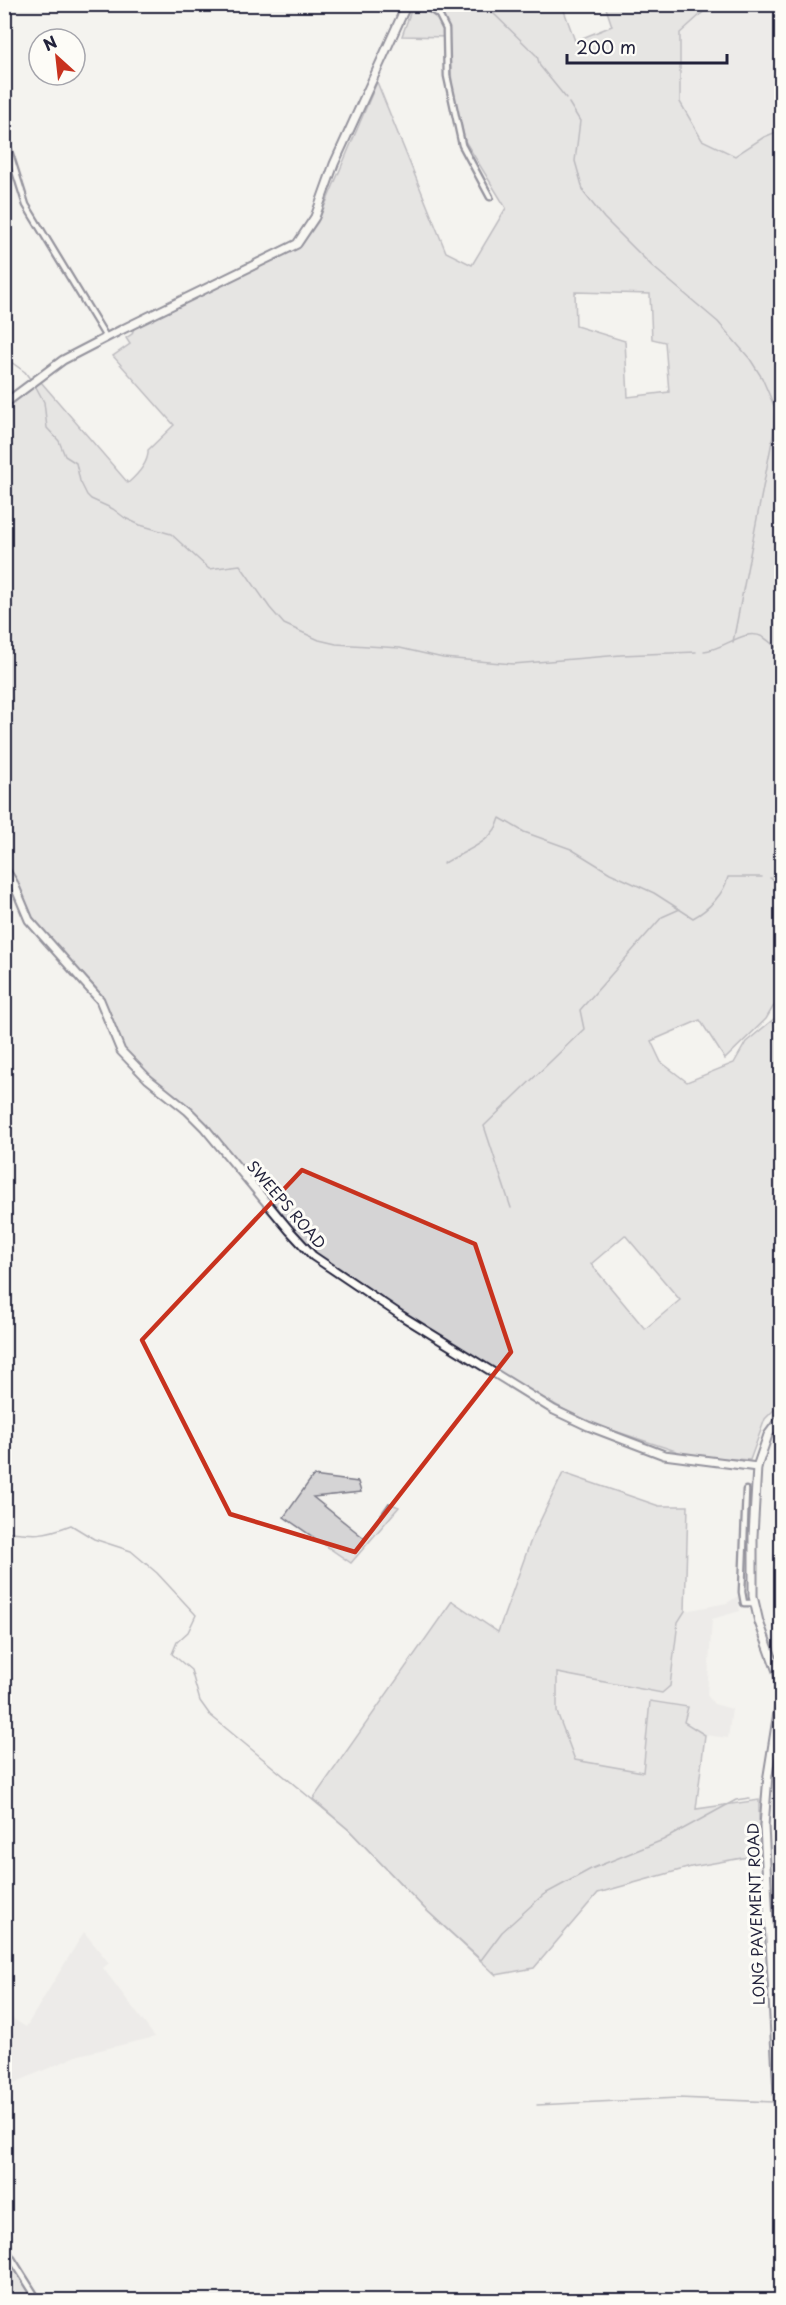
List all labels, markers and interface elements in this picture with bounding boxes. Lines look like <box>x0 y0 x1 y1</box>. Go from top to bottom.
north arrow <box>27 27 87 87</box>
scale bar <box>567 27 728 65</box>
text: N <box>39 29 61 56</box>
text: 200 m <box>576 33 636 60</box>
street label: SWEEPS ROAD <box>242 1155 332 1253</box>
street label: LONG PAVEMENT ROAD <box>740 1822 770 2006</box>

